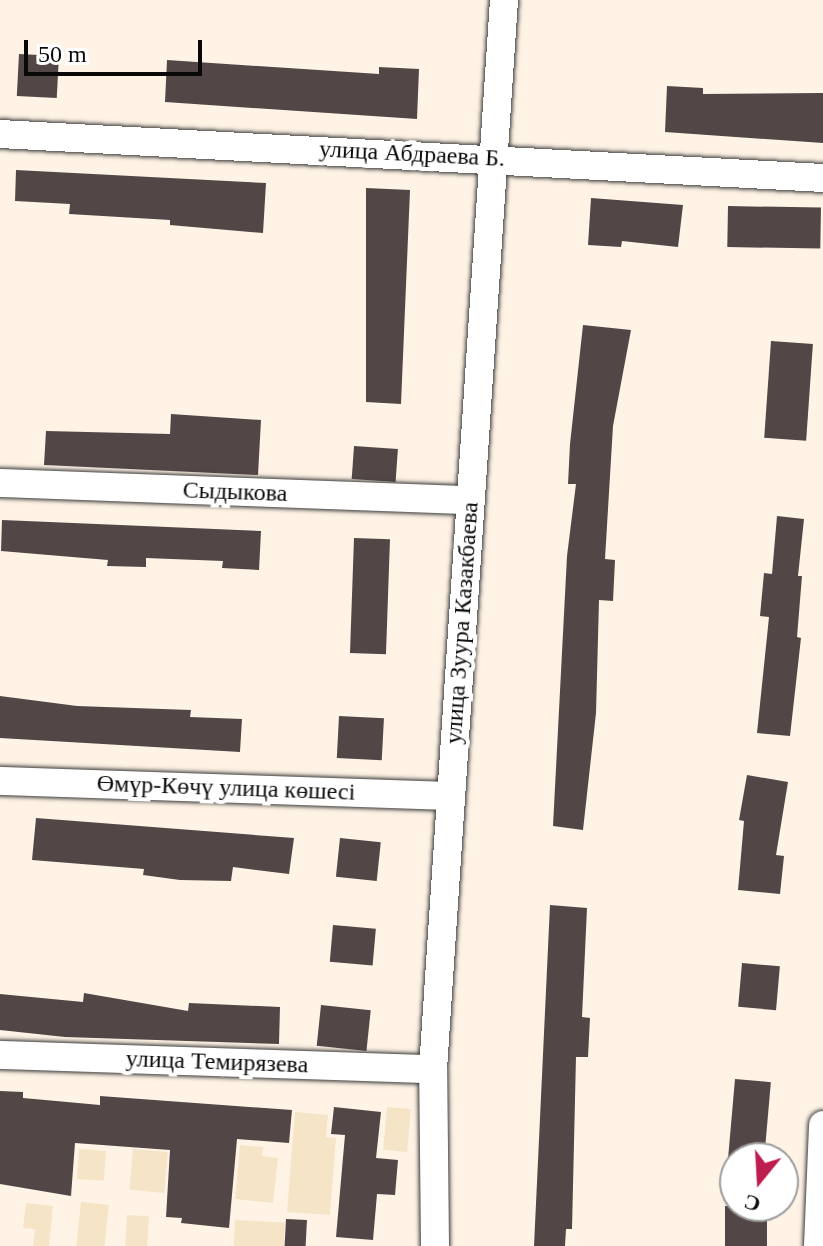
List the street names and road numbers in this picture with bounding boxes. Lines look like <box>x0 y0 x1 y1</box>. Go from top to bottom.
street label: улица Абдраева Б. <box>318 135 506 173</box>
street label: Сыдыкова <box>182 476 288 508</box>
street label: улица Зуура Казакбаева <box>439 501 485 745</box>
street label: Өмүр-Көчү улица көшесі <box>96 769 356 807</box>
street label: улица Темирязева <box>125 1044 309 1080</box>

